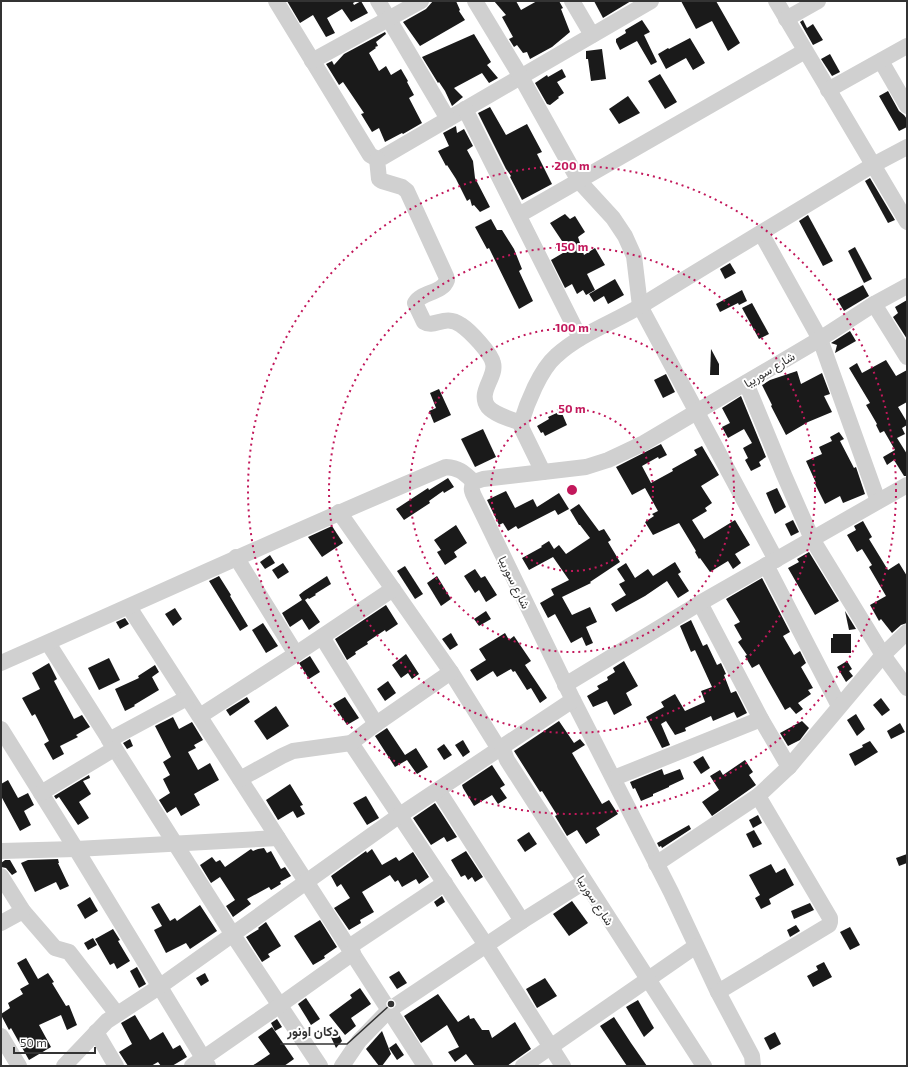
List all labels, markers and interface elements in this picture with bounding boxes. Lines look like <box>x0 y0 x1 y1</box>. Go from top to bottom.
text: 200 m <box>554 158 590 172</box>
text: 150 m <box>556 239 588 253</box>
text: 100 m <box>555 320 589 334</box>
street label: شارع سوريبا <box>741 348 798 392</box>
text: 50 m <box>558 401 586 415</box>
centre of rings <box>565 483 579 497</box>
street label: شارع سوريبا <box>494 553 534 612</box>
street label: شارع سوريبا <box>572 872 617 929</box>
callout: دكان اونور <box>280 1019 347 1044</box>
text: دكان اونور <box>286 1023 339 1040</box>
scale bar <box>14 1029 95 1055</box>
text: 50 m <box>20 1035 47 1049</box>

